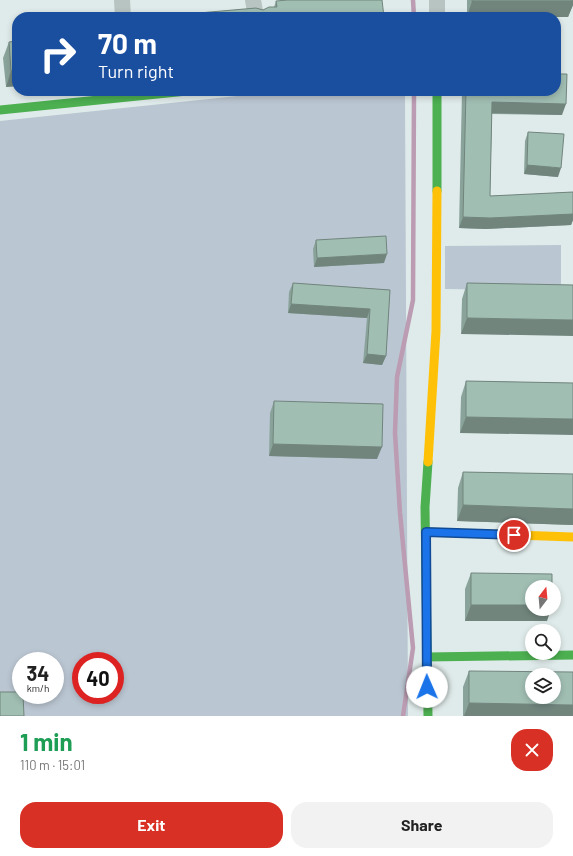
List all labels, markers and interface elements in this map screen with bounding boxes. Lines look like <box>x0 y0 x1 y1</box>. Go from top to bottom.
text: 70 m <box>98 26 157 60</box>
icon: right <box>32 28 84 80</box>
text: Turn right <box>98 60 174 82</box>
pin <box>497 518 531 552</box>
icon: arrive <box>503 524 525 546</box>
north arrow <box>525 580 561 616</box>
map controls <box>525 580 561 704</box>
button: search <box>525 624 561 660</box>
speed limit sign: 40 <box>72 652 124 704</box>
text: 34 <box>27 661 49 685</box>
position arrow <box>406 666 448 708</box>
button: layers <box>525 668 561 704</box>
text: km/h <box>27 682 49 694</box>
text: 1 min <box>20 727 73 756</box>
button: close <box>511 729 553 771</box>
text: 110 m · 15:01 <box>20 757 85 773</box>
button: Exit <box>20 802 283 848</box>
button: Share <box>291 802 553 848</box>

